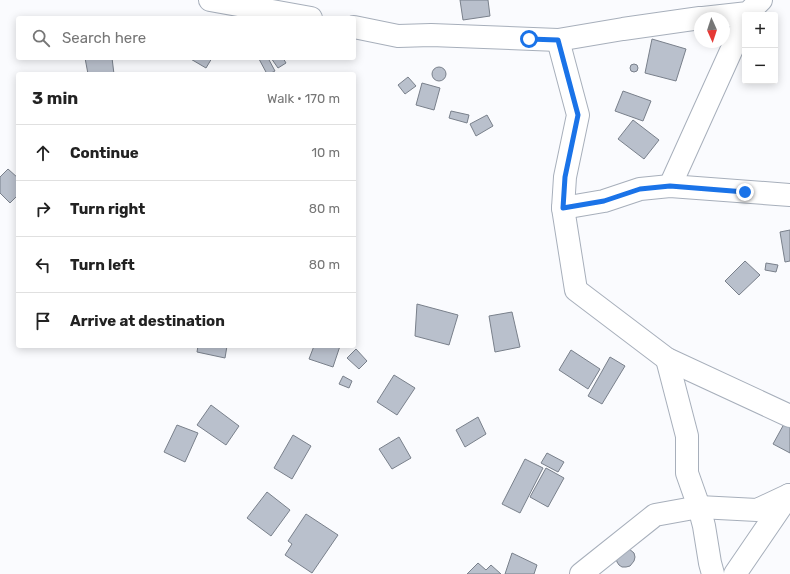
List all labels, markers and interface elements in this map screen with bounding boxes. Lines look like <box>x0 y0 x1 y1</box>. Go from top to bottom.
north arrow <box>694 12 730 48</box>
map controls <box>742 12 778 84</box>
button: + <box>742 12 778 48</box>
search box <box>16 16 356 60</box>
icon: search <box>30 27 52 49</box>
text: Search here <box>62 29 146 47</box>
route start <box>520 30 538 48</box>
button: − <box>742 48 778 84</box>
text: 3 min <box>32 88 78 108</box>
text: Walk · 170 m <box>267 91 340 106</box>
icon: ahead <box>32 142 54 164</box>
text: Continue <box>70 144 139 162</box>
text: 10 m <box>311 145 340 160</box>
route end <box>736 183 754 201</box>
icon: right <box>32 198 54 220</box>
text: Turn right <box>70 200 145 218</box>
text: 80 m <box>309 201 340 216</box>
icon: left <box>32 254 54 276</box>
text: Turn left <box>70 256 135 274</box>
text: 80 m <box>309 257 340 272</box>
icon: arrive <box>32 310 54 332</box>
text: Arrive at destination <box>70 312 225 330</box>

